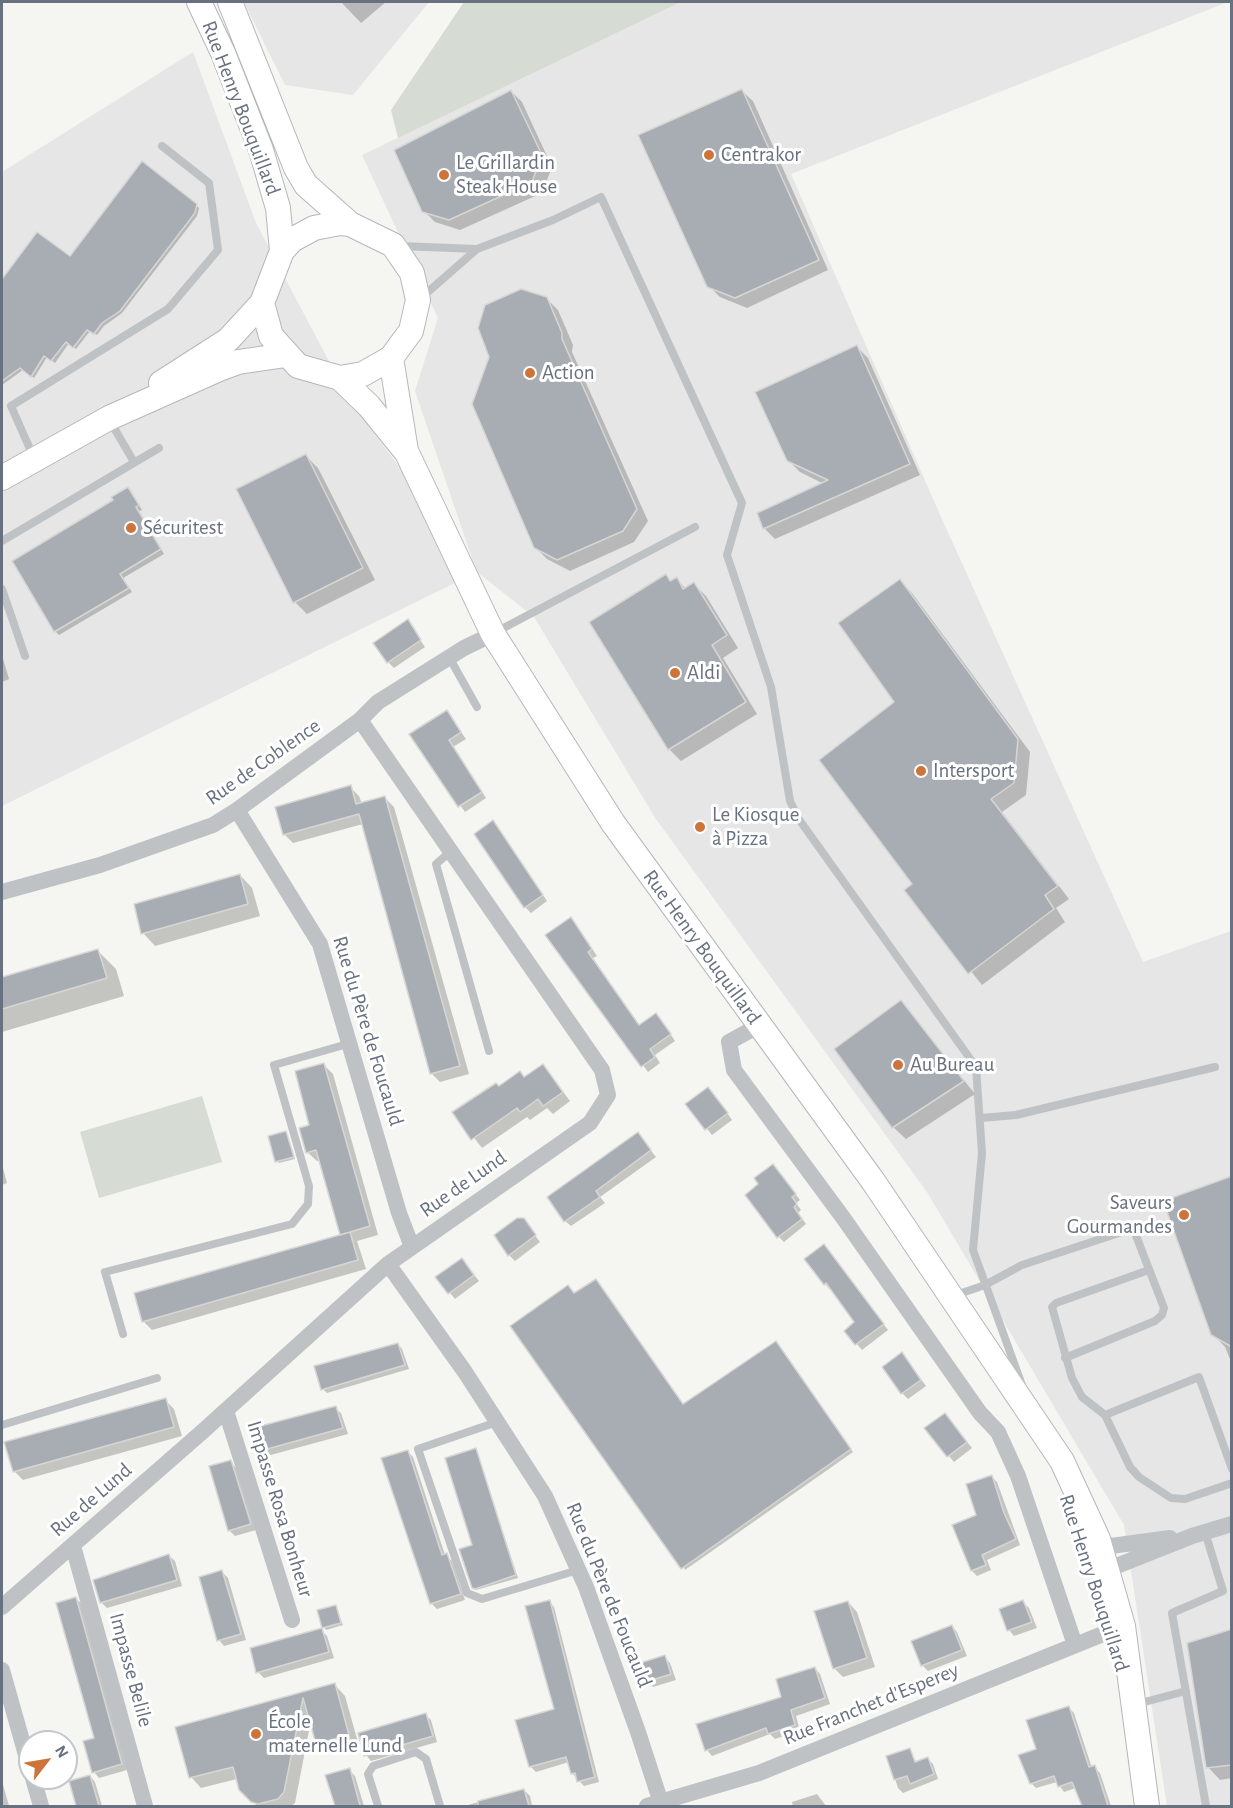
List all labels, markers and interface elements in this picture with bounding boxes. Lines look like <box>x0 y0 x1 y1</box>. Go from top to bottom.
street label: Rue Henry Bouquillard <box>196 17 286 199</box>
place label: Centrakor <box>721 142 801 168</box>
marker: Centrakor <box>702 148 716 162</box>
place label: Le Grillardin Steak House <box>456 150 557 200</box>
marker: Le Grillardin Steak House <box>437 168 451 182</box>
place label: Action <box>542 360 595 386</box>
marker: Action <box>523 366 537 380</box>
place label: Sécuritest <box>143 515 223 541</box>
marker: Sécuritest <box>124 521 138 535</box>
place label: Aldi <box>687 660 720 686</box>
marker: Aldi <box>668 666 682 680</box>
street label: Rue de Coblence <box>201 713 325 811</box>
place label: Intersport <box>933 758 1014 784</box>
marker: Intersport <box>914 764 928 778</box>
place label: Le Kiosque à Pizza <box>712 802 799 852</box>
marker: Le Kiosque à Pizza <box>693 820 707 834</box>
street label: Rue Henry Bouquillard <box>637 865 767 1029</box>
street label: Rue du Père de Foucauld <box>327 933 409 1129</box>
place label: Au Bureau <box>910 1052 995 1078</box>
marker: Au Bureau <box>891 1058 905 1072</box>
street label: Rue de Lund <box>415 1145 511 1223</box>
place label: Saveurs Gourmandes <box>1067 1190 1172 1240</box>
marker: Saveurs Gourmandes <box>1177 1208 1191 1222</box>
street label: Impasse Rosa Bonheur <box>241 1418 319 1600</box>
street label: Rue de Lund <box>45 1458 137 1542</box>
street label: Rue Henry Bouquillard <box>1053 1491 1135 1675</box>
street label: Rue du Père de Foucauld <box>560 1499 658 1691</box>
street label: Impasse Belile <box>104 1610 158 1730</box>
street label: Rue Franchet d'Esperey <box>779 1657 963 1751</box>
place label: École maternelle Lund <box>268 1709 402 1759</box>
marker: École maternelle Lund <box>249 1727 263 1741</box>
north arrow <box>18 1730 78 1790</box>
text: N <box>52 1743 71 1761</box>

